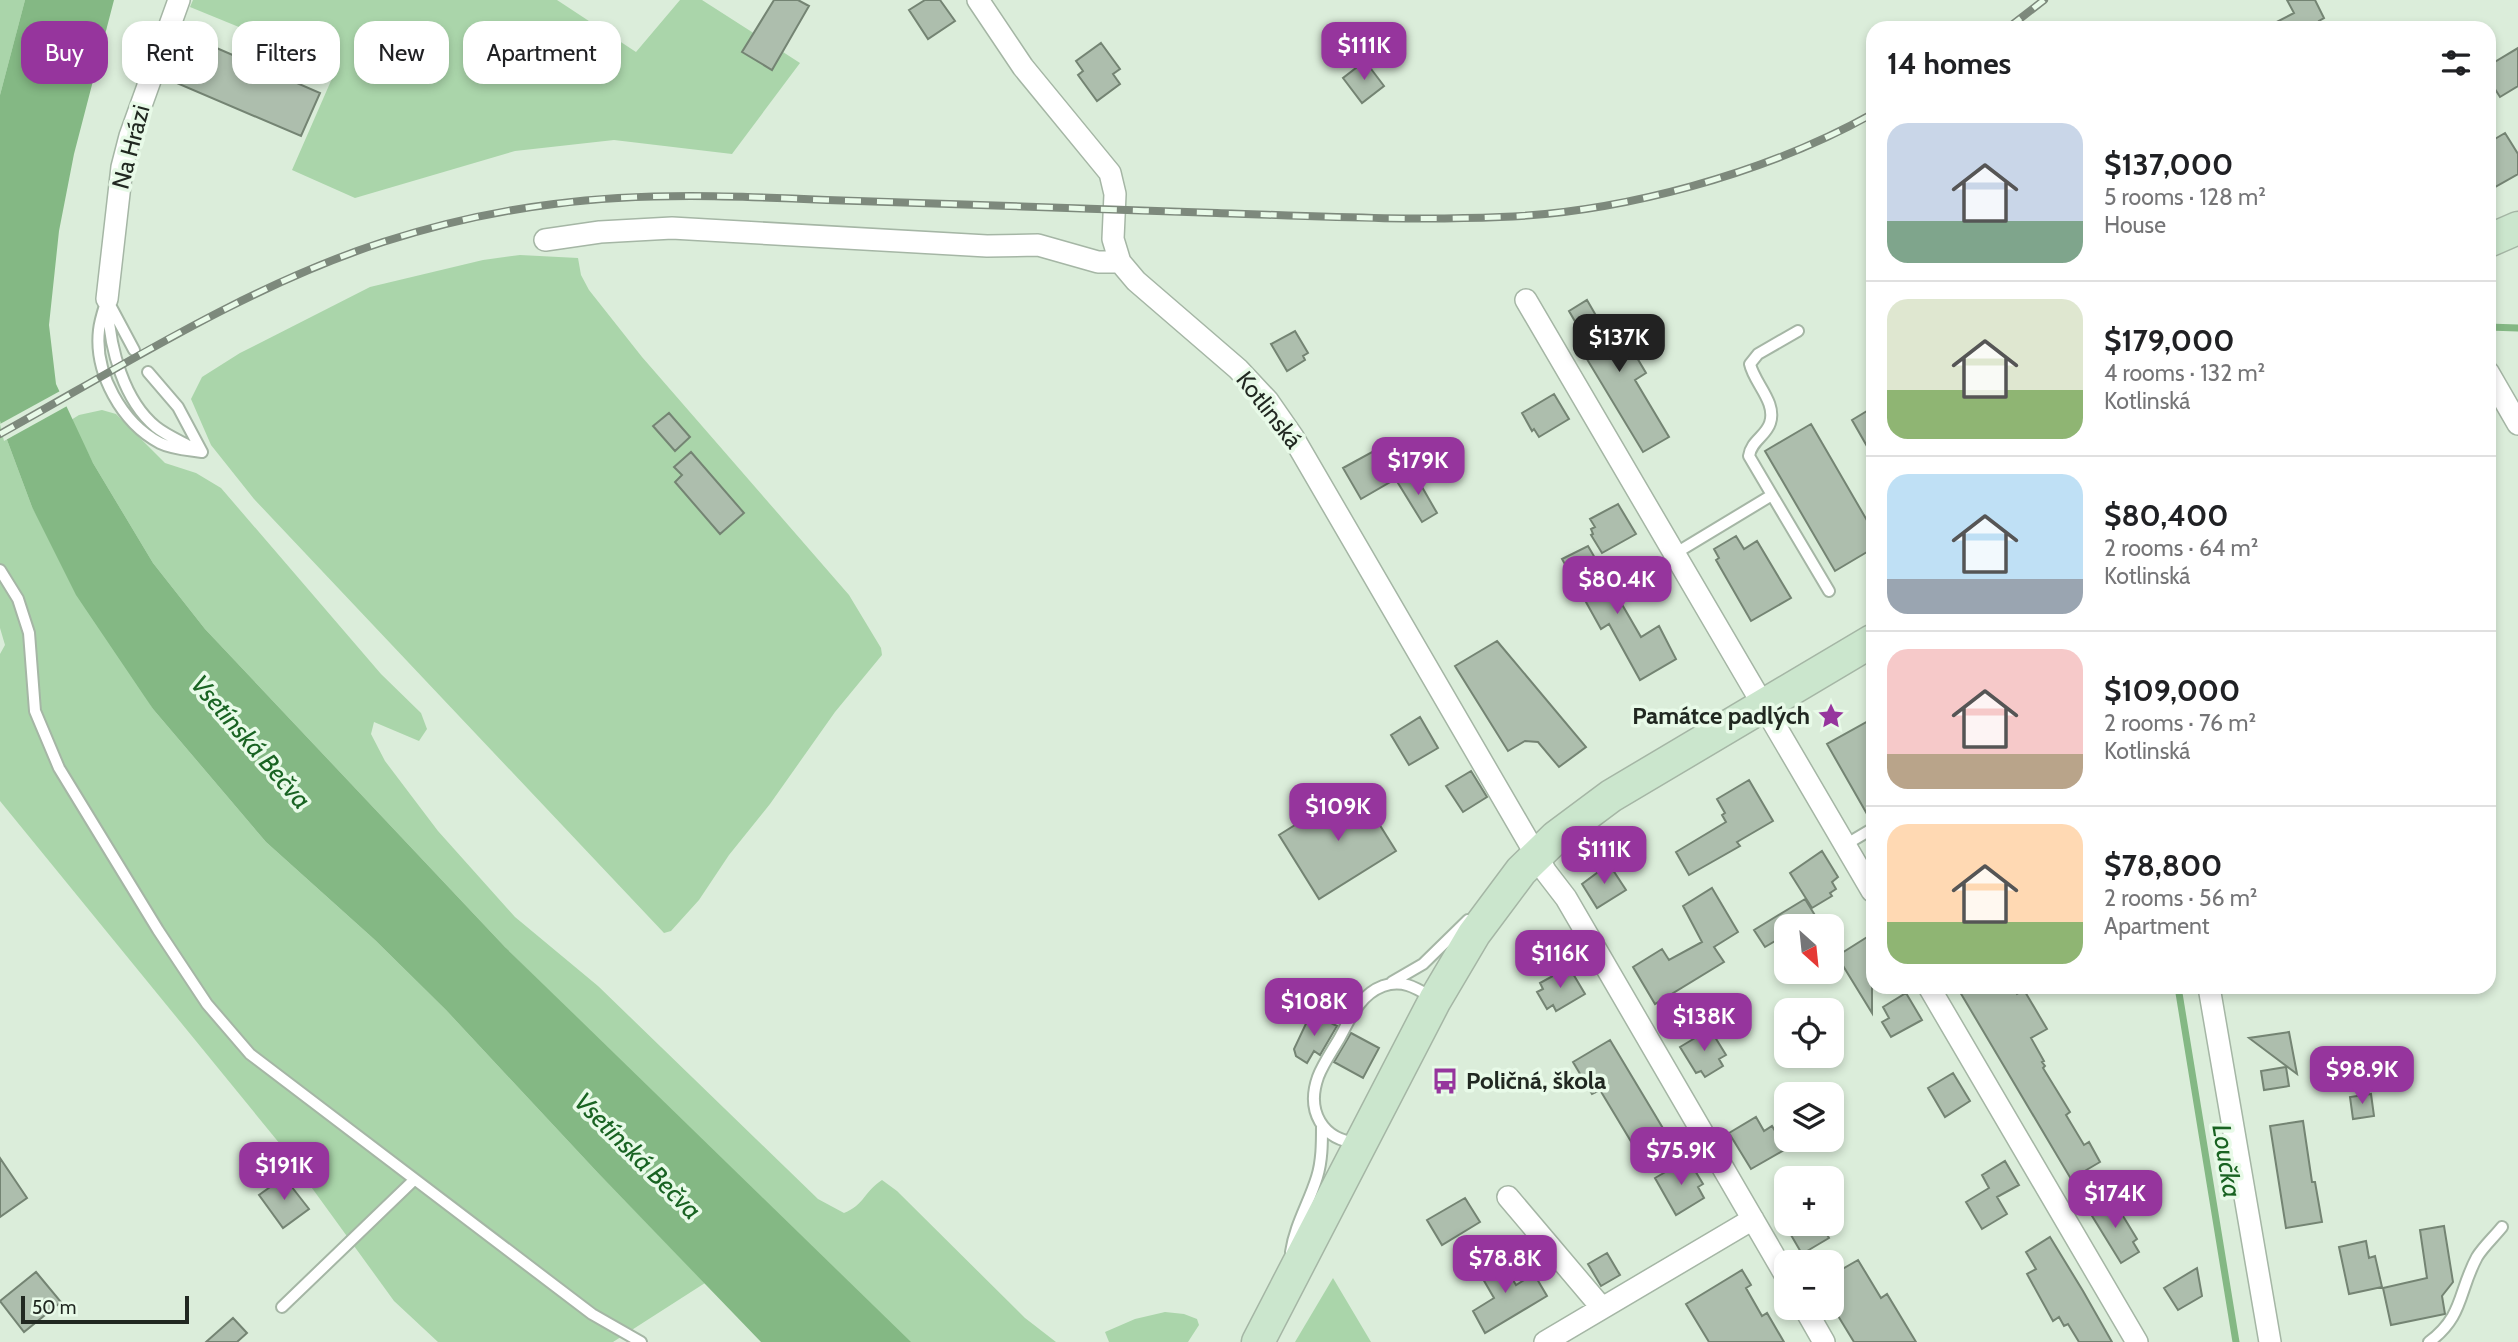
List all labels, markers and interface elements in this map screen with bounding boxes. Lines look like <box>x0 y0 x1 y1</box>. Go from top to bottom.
chip: Buy <box>21 21 108 84</box>
chip: Rent <box>122 21 218 84</box>
chip: Filters <box>232 21 340 84</box>
chip: New <box>354 21 449 84</box>
chip: Apartment <box>463 21 621 84</box>
pin: $111K <box>1315 22 1413 82</box>
text: $111K <box>1337 31 1391 59</box>
icon: filters <box>2437 44 2475 82</box>
text: 14 homes <box>1887 45 2011 82</box>
street label: Na Hrázi <box>105 102 156 192</box>
text: $137,000 <box>2104 146 2233 183</box>
icon: home <box>1943 151 2027 235</box>
text: 5 rooms · 128 m² <box>2104 183 2266 211</box>
text: House <box>2104 211 2166 239</box>
pin: $137K <box>1570 314 1668 374</box>
text: $179,000 <box>2104 322 2234 359</box>
text: $137K <box>1589 323 1649 351</box>
icon: home <box>1943 327 2027 411</box>
text: 4 rooms · 132 m² <box>2104 359 2265 387</box>
street label: Kotlinská <box>1230 365 1309 455</box>
text: Kotlinská <box>2104 387 2190 415</box>
pin: $179K <box>1369 438 1467 497</box>
text: $179K <box>1388 446 1448 474</box>
text: $80,400 <box>2104 497 2228 534</box>
icon: home <box>1943 502 2027 586</box>
text: 2 rooms · 64 m² <box>2104 534 2258 562</box>
pin: $80.4K <box>1560 556 1674 616</box>
text: Kotlinská <box>2104 562 2190 590</box>
text: $80.4K <box>1578 565 1656 593</box>
water label: Vsetínská Bečva <box>184 669 318 815</box>
text: $109,000 <box>2104 672 2240 709</box>
icon: home <box>1943 677 2027 761</box>
place label: Památce padlých <box>1632 701 1810 730</box>
place icon: Památce padlých <box>1816 701 1846 731</box>
text: 2 rooms · 76 m² <box>2104 709 2256 737</box>
text: Kotlinská <box>2104 737 2190 765</box>
pin: $109K <box>1289 784 1387 843</box>
text: $109K <box>1305 792 1371 820</box>
pin: $111K <box>1555 826 1653 886</box>
text: $111K <box>1577 835 1631 863</box>
text: $78,800 <box>2104 847 2222 884</box>
icon: home <box>1943 852 2027 936</box>
text: 2 rooms · 56 m² <box>2104 884 2258 912</box>
text: Apartment <box>2104 912 2209 940</box>
north arrow <box>1774 914 1844 984</box>
map controls <box>1774 914 1844 1320</box>
pin: $116K <box>1511 930 1609 990</box>
text: $116K <box>1531 939 1589 967</box>
pin: $108K <box>1265 978 1363 1038</box>
text: $108K <box>1281 987 1347 1015</box>
pin: $138K <box>1655 993 1753 1053</box>
button: locate <box>1774 998 1844 1068</box>
text: $138K <box>1673 1002 1735 1030</box>
pin: $98.9K <box>2305 1046 2419 1106</box>
text: $98.9K <box>2326 1055 2398 1083</box>
bus stop icon: Poličná, škola <box>1430 1066 1460 1096</box>
place label: Poličná, škola <box>1466 1066 1606 1095</box>
button: layers <box>1774 1082 1844 1152</box>
water label: Vsetínská Bečva <box>568 1086 708 1226</box>
water label: Loučka <box>2205 1122 2249 1200</box>
pin: $75.9K <box>1624 1128 1738 1187</box>
text: $75.9K <box>1646 1136 1716 1164</box>
pin: $191K <box>235 1142 333 1202</box>
text: $191K <box>255 1151 313 1179</box>
button: + <box>1774 1166 1844 1236</box>
pin: $174K <box>2066 1170 2164 1230</box>
text: $174K <box>2084 1179 2146 1207</box>
pin: $78.8K <box>1448 1236 1562 1295</box>
text: $78.8K <box>1469 1244 1541 1272</box>
button: − <box>1774 1250 1844 1320</box>
scale bar <box>21 1293 189 1325</box>
text: 50 m <box>32 1296 76 1319</box>

